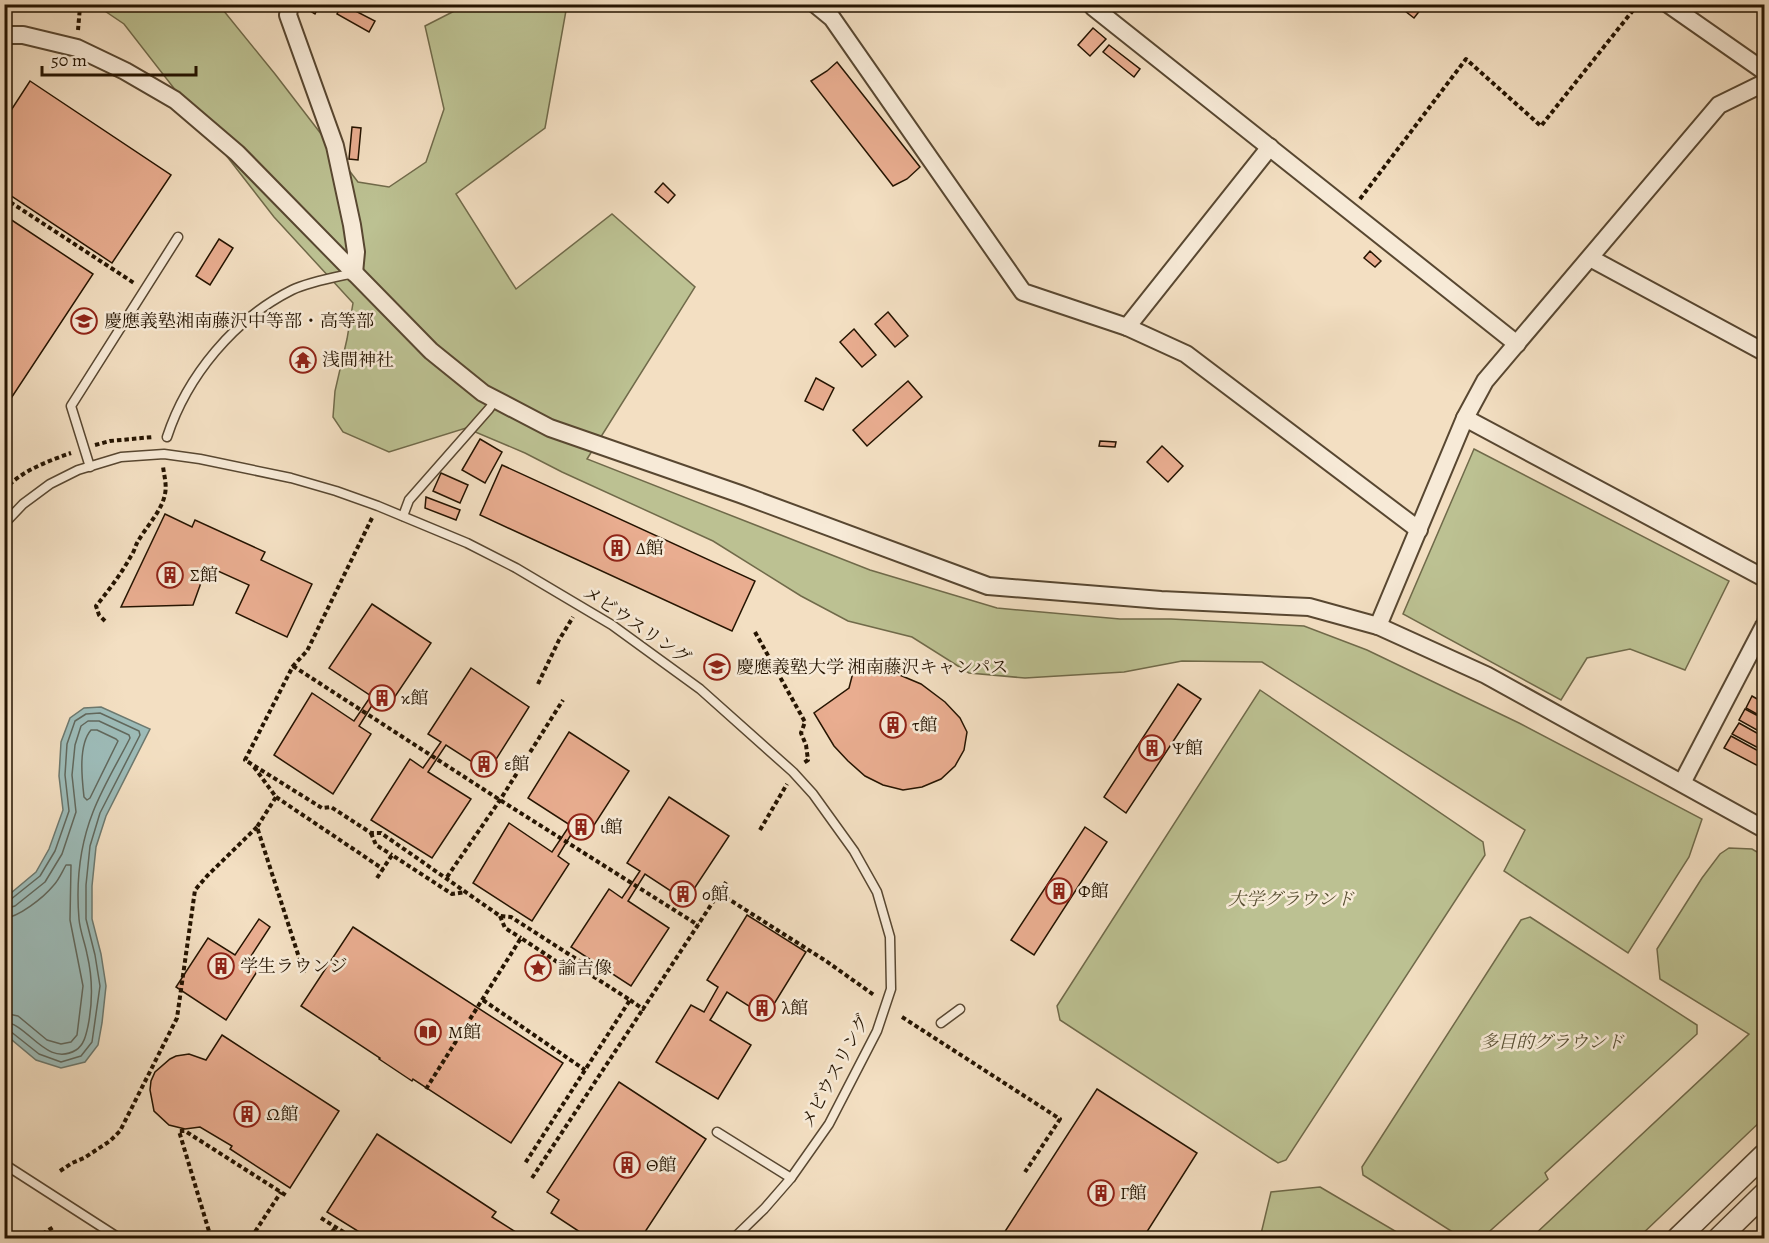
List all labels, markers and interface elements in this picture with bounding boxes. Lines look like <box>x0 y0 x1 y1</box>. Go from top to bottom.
scale bar <box>42 39 196 77</box>
text: 50 m <box>51 48 87 72</box>
school or university icon: 慶應義塾湘南藤沢中等部・高等部 <box>69 306 99 336</box>
place label: 慶應義塾湘南藤沢中等部・高等部 <box>104 309 374 333</box>
temple icon: 浅間神社 <box>288 345 318 375</box>
place label: 浅間神社 <box>322 348 394 372</box>
building icon: Δ館 <box>602 533 632 563</box>
place label: Δ館 <box>636 536 664 560</box>
building icon: Σ館 <box>155 560 185 590</box>
place label: Σ館 <box>190 563 218 587</box>
street label: メビウスリング <box>578 580 696 670</box>
school or university icon: 慶應義塾大学 湘南藤沢キャンパス <box>702 652 732 682</box>
place label: 慶應義塾大学 湘南藤沢キャンパス <box>736 655 1008 679</box>
building icon: κ館 <box>367 683 397 713</box>
place label: κ館 <box>401 686 428 710</box>
building icon: τ館 <box>878 710 908 740</box>
place label: τ館 <box>912 713 938 737</box>
building icon: Ψ館 <box>1137 733 1167 763</box>
place label: Ψ館 <box>1172 736 1203 760</box>
building icon: ε館 <box>469 749 499 779</box>
place label: ε館 <box>504 752 530 776</box>
building icon: ι館 <box>566 812 596 842</box>
place label: ι館 <box>600 815 623 839</box>
building icon: Φ館 <box>1044 876 1074 906</box>
building icon: ο館 <box>668 879 698 909</box>
place label: Φ館 <box>1078 879 1109 903</box>
place label: ο館 <box>702 882 729 906</box>
park label: 大学グラウンド <box>1228 887 1355 911</box>
building icon: 学生ラウンジ <box>206 951 236 981</box>
place icon: 諭吉像 <box>523 953 553 983</box>
place label: 学生ラウンジ <box>240 954 348 978</box>
place label: 諭吉像 <box>558 956 612 980</box>
building icon: λ館 <box>747 993 777 1023</box>
place label: λ館 <box>781 996 808 1020</box>
street label: メビウスリング <box>795 1010 875 1132</box>
library icon: Μ館 <box>413 1017 443 1047</box>
place label: Μ館 <box>448 1020 481 1044</box>
park label: 多目的グラウンド <box>1480 1030 1625 1054</box>
building icon: Ω館 <box>232 1099 262 1129</box>
place label: Ω館 <box>266 1102 298 1126</box>
building icon: Θ館 <box>612 1150 642 1180</box>
place label: Θ館 <box>646 1153 676 1177</box>
building icon: Γ館 <box>1086 1178 1116 1208</box>
place label: Γ館 <box>1120 1181 1147 1205</box>

